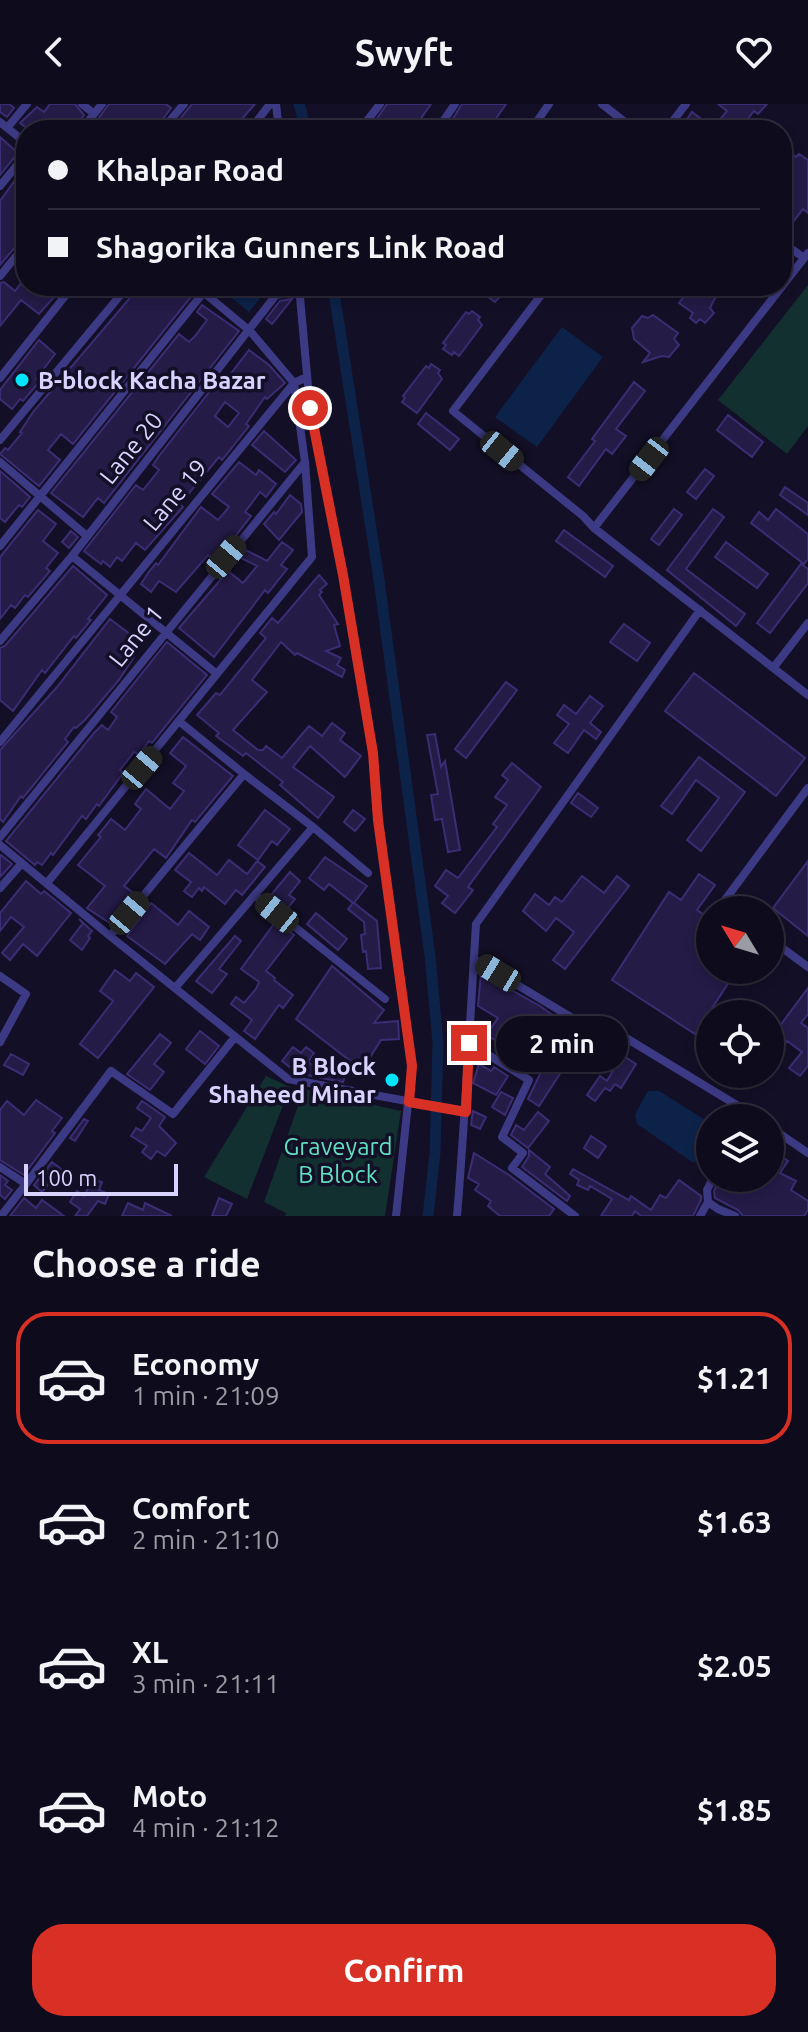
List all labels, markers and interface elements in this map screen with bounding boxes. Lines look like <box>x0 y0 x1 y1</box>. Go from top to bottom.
icon: back <box>32 30 76 74</box>
icon: heart <box>732 30 776 74</box>
text: Swyft <box>355 32 453 73</box>
text: Khalpar Road <box>96 153 284 187</box>
text: Shagorika Gunners Link Road <box>96 230 505 264</box>
place label: B-block Kacha Bazar <box>38 367 266 394</box>
marker: B-block Kacha Bazar <box>13 371 31 389</box>
route start <box>292 390 328 426</box>
street label: Lane 20 <box>94 407 168 489</box>
car <box>476 427 528 475</box>
car <box>625 433 673 485</box>
street label: Lane 19 <box>138 454 212 536</box>
car <box>201 531 251 583</box>
street label: Lane 1 <box>103 600 169 672</box>
car <box>117 742 167 794</box>
car <box>104 887 154 939</box>
car <box>251 889 303 937</box>
north arrow <box>696 896 784 984</box>
map controls <box>696 896 784 1192</box>
car <box>471 950 525 996</box>
button: locate <box>696 1000 784 1088</box>
callout: 2 min <box>497 1015 629 1071</box>
route end <box>451 1025 487 1061</box>
text: 2 min <box>529 1029 595 1058</box>
place label: B Block Shaheed Minar <box>209 1053 377 1108</box>
marker: B Block Shaheed Minar <box>383 1071 401 1089</box>
button: layers <box>696 1104 784 1192</box>
park label: Graveyard B Block <box>283 1133 393 1188</box>
scale bar <box>24 1160 178 1196</box>
text: 100 m <box>36 1165 97 1190</box>
text: Choose a ride <box>32 1243 261 1284</box>
icon: car <box>36 1342 108 1414</box>
text: Economy <box>132 1347 259 1381</box>
text: $1.21 <box>697 1361 772 1395</box>
text: 1 min · 21:09 <box>132 1381 280 1410</box>
icon: car <box>36 1486 108 1558</box>
text: Comfort <box>132 1491 250 1525</box>
text: $1.63 <box>697 1505 772 1539</box>
text: 2 min · 21:10 <box>132 1525 280 1554</box>
icon: car <box>36 1630 108 1702</box>
text: XL <box>132 1635 168 1669</box>
text: $2.05 <box>697 1649 772 1683</box>
text: 3 min · 21:11 <box>132 1669 280 1698</box>
icon: car <box>36 1774 108 1846</box>
text: Moto <box>132 1779 207 1813</box>
text: $1.85 <box>697 1793 772 1827</box>
text: 4 min · 21:12 <box>132 1813 280 1842</box>
button: Confirm <box>32 1924 776 2016</box>

